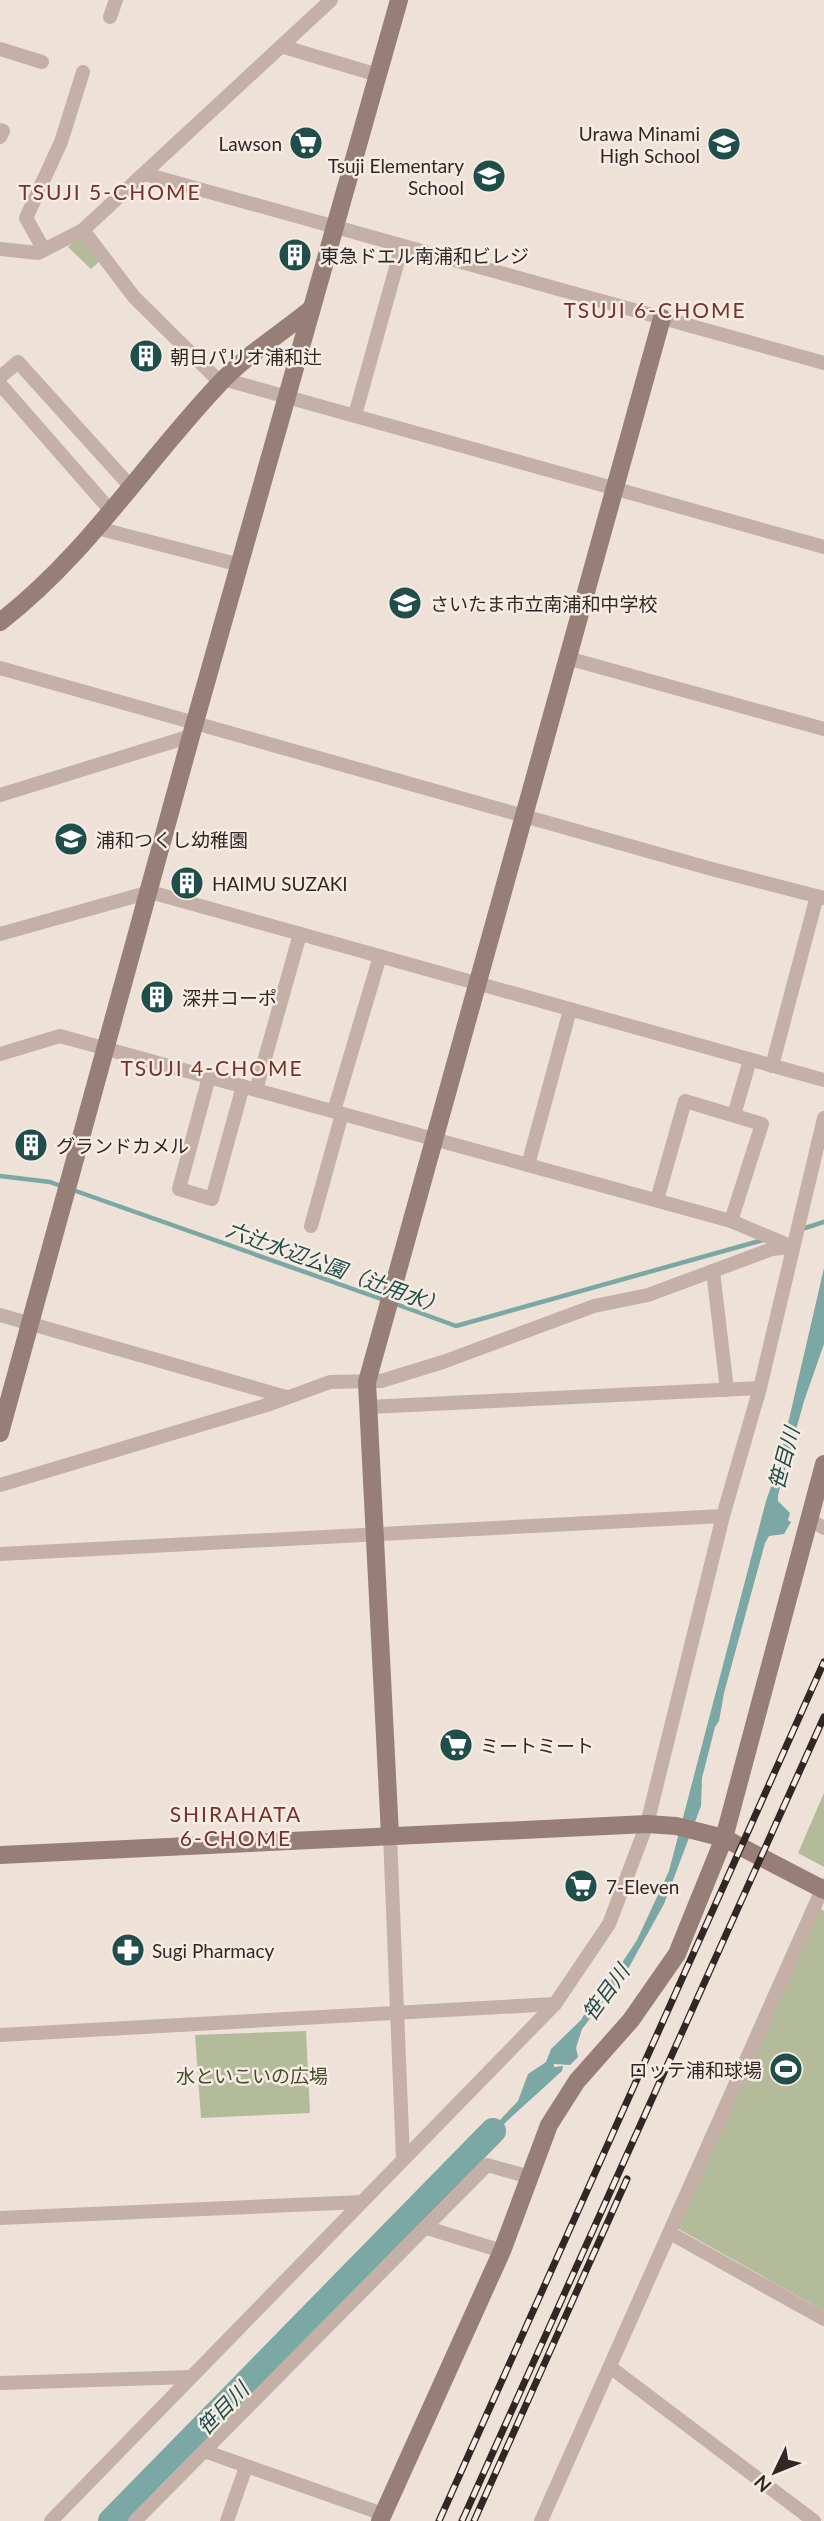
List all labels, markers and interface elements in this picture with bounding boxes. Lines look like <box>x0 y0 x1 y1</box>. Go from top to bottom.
place label: Urawa Minami High School <box>579 122 700 167</box>
supermarket icon: Lawson <box>287 124 325 162</box>
school or university icon: Urawa Minami High School <box>705 125 743 163</box>
place label: Lawson <box>218 132 282 155</box>
place label: Tsuji Elementary School <box>328 154 464 199</box>
school or university icon: Tsuji Elementary School <box>470 157 508 195</box>
district label: TSUJI 5-CHOME <box>18 179 202 204</box>
building icon: 東急ドエル南浦和ビレジ <box>276 236 314 274</box>
place label: 東急ドエル南浦和ビレジ <box>320 244 529 267</box>
district label: TSUJI 6-CHOME <box>563 297 747 322</box>
building icon: 朝日パリオ浦和辻 <box>127 337 165 375</box>
place label: 朝日パリオ浦和辻 <box>170 345 322 368</box>
school or university icon: さいたま市立南浦和中学校 <box>386 584 424 622</box>
place label: さいたま市立南浦和中学校 <box>430 592 657 615</box>
school or university icon: 浦和つくし幼稚園 <box>52 820 90 858</box>
place label: 浦和つくし幼稚園 <box>96 828 248 851</box>
building icon: HAIMU SUZAKI <box>168 864 206 902</box>
place label: HAIMU SUZAKI <box>212 872 348 895</box>
building icon: 深井コーポ <box>138 978 176 1016</box>
place label: 深井コーポ <box>182 986 277 1009</box>
district label: TSUJI 4-CHOME <box>120 1055 304 1080</box>
building icon: グランドカメル <box>12 1126 50 1164</box>
place label: グランドカメル <box>56 1134 189 1157</box>
water label: 六辻水辺公園（辻用水） <box>223 1216 449 1318</box>
water label: 笹目川 <box>763 1422 804 1492</box>
supermarket icon: ミートミート <box>437 1726 475 1764</box>
place label: ミートミート <box>480 1734 594 1757</box>
district label: SHIRAHATA 6-CHOME <box>170 1801 302 1850</box>
supermarket icon: 7-Eleven <box>562 1867 600 1905</box>
place label: 7-Eleven <box>606 1875 679 1898</box>
pharmacy icon: Sugi Pharmacy <box>109 1931 147 1969</box>
place label: Sugi Pharmacy <box>152 1939 274 1962</box>
water label: 笹目川 <box>576 1958 635 2025</box>
sports icon: ロッテ浦和球場 <box>767 2050 805 2088</box>
place label: ロッテ浦和球場 <box>629 2058 762 2081</box>
park label: 水といこいの広場 <box>176 2064 328 2087</box>
water label: 笹目川 <box>191 2375 254 2439</box>
north arrow <box>740 2437 810 2507</box>
text: N <box>749 2471 776 2497</box>

